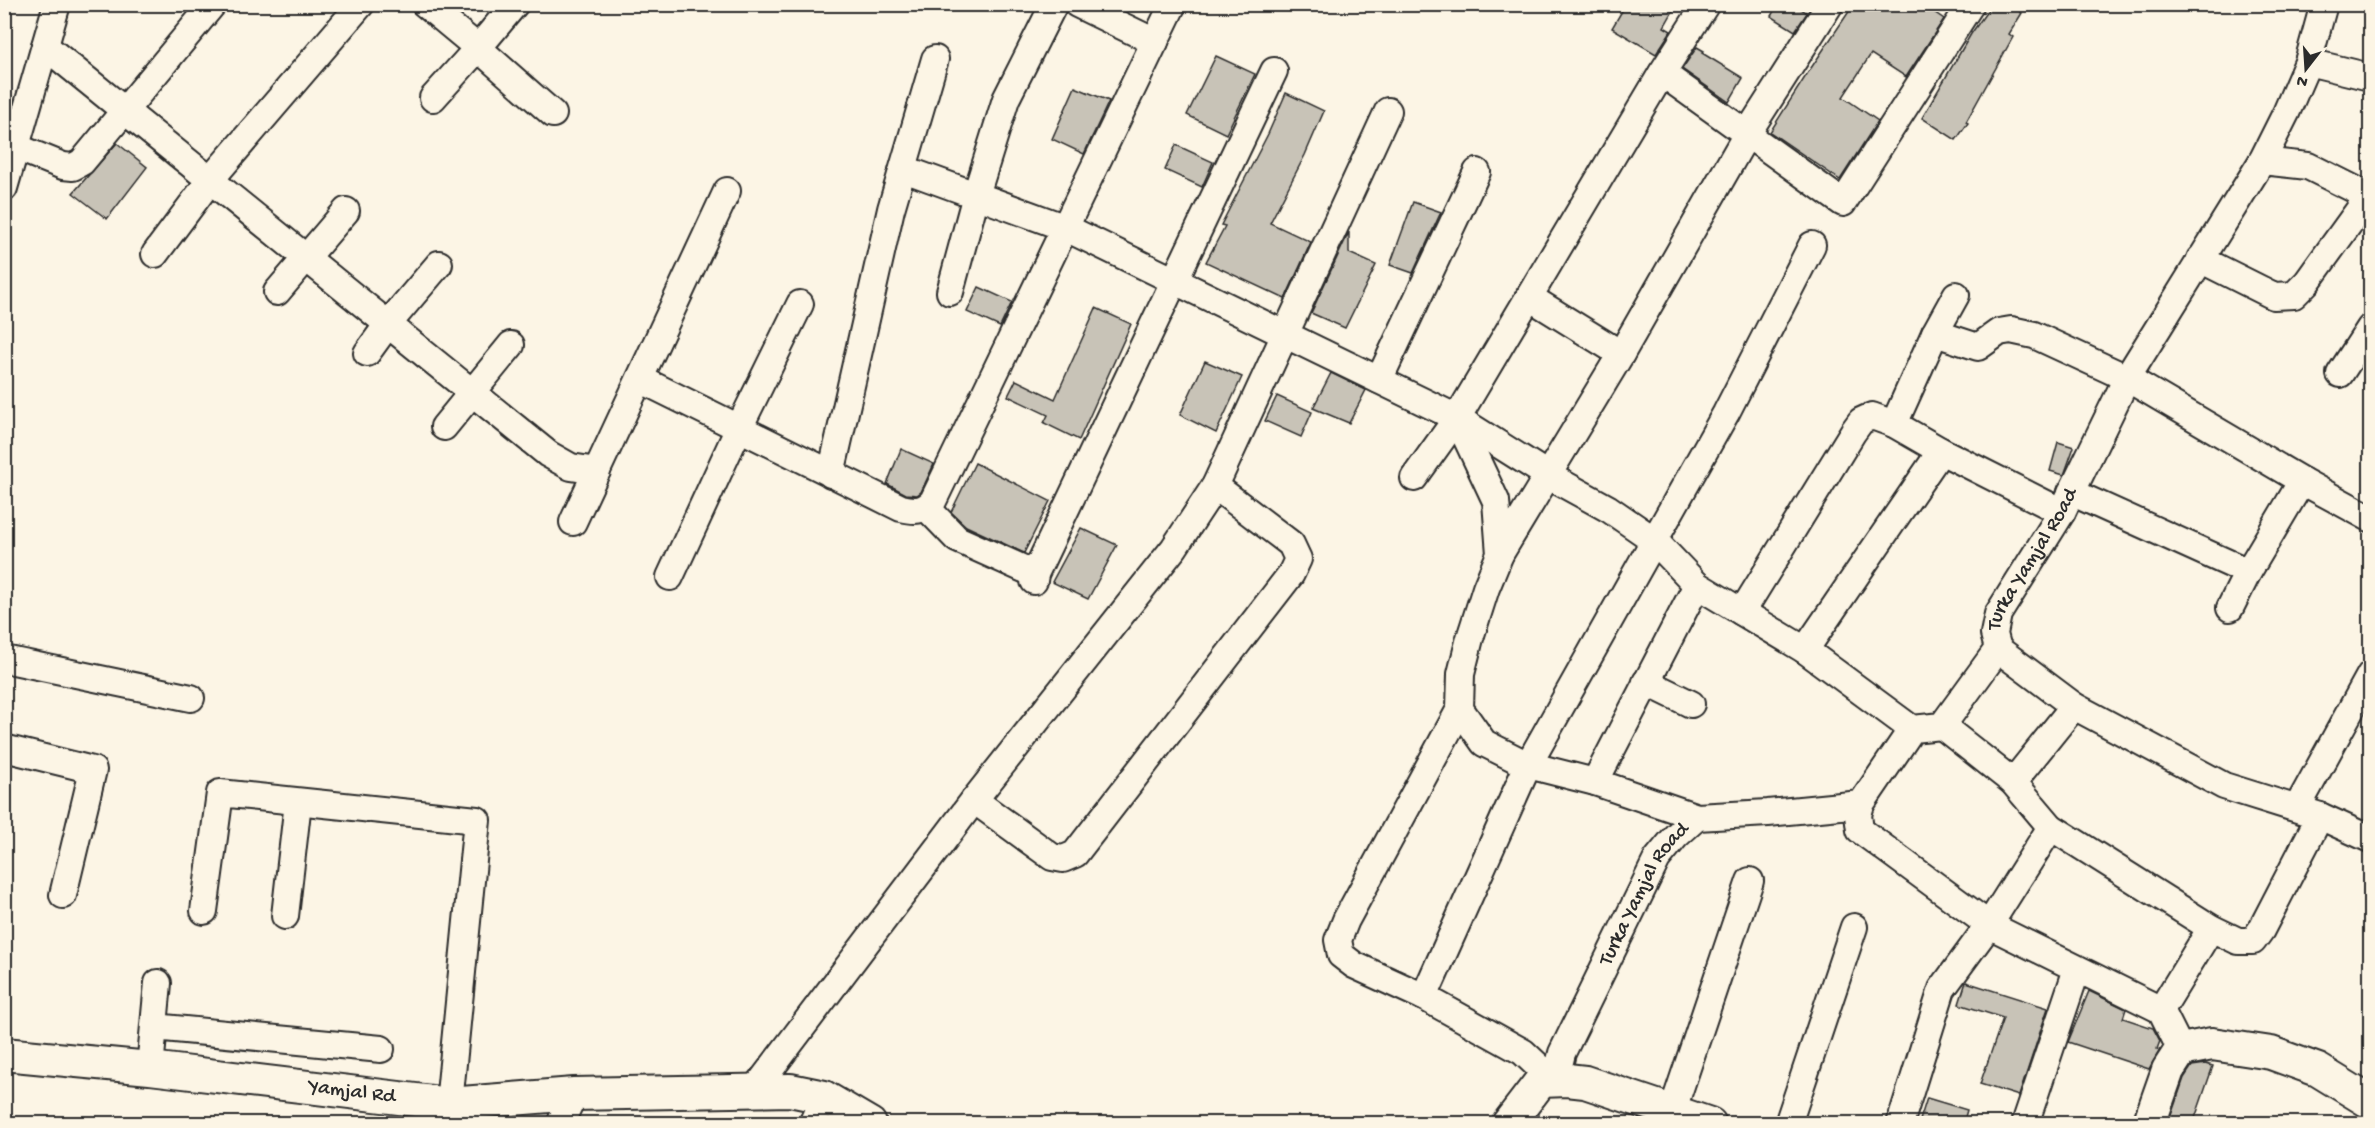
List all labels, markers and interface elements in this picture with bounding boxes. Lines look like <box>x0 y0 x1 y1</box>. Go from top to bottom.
north arrow <box>2276 39 2336 99</box>
text: N <box>2294 69 2310 91</box>
street label: Turka Yamjal Road <box>1982 483 2085 633</box>
street label: Turka Yamjal Road <box>1594 816 1696 971</box>
street label: Yamjal Rd <box>305 1074 398 1110</box>

